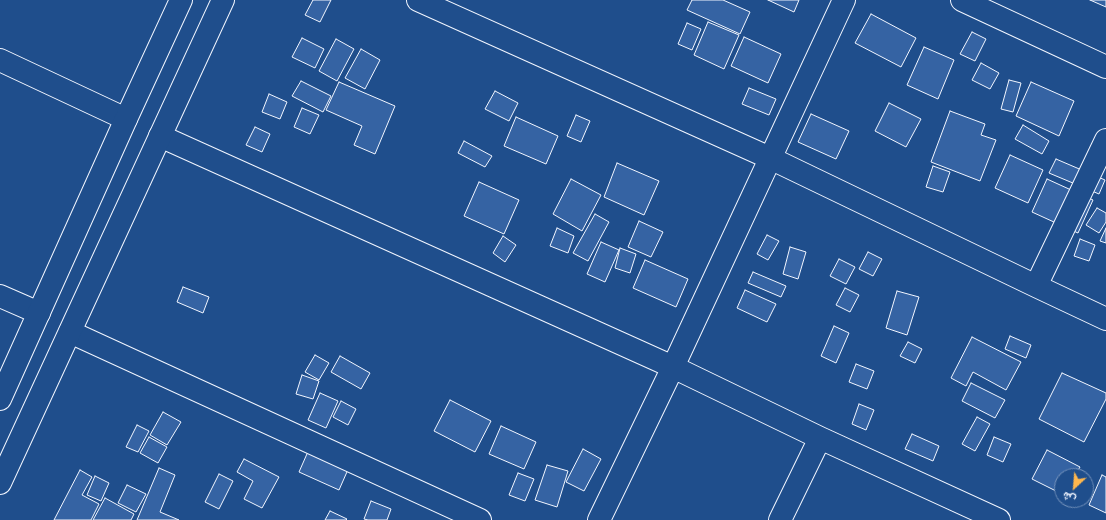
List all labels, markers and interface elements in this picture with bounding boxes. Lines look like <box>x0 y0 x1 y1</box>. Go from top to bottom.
north arrow <box>1054 468 1094 508</box>
text: ش <box>1060 490 1078 507</box>

